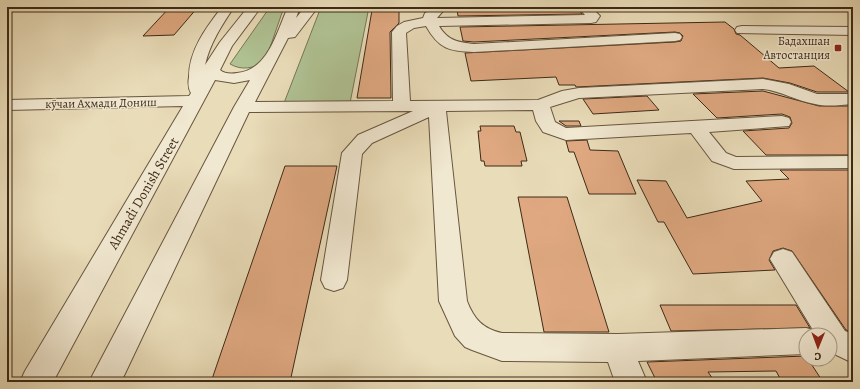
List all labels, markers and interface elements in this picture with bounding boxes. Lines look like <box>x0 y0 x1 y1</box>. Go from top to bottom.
place label: Бадахшан Автостанция <box>763 33 830 63</box>
marker: Бадахшан Автостанция <box>833 43 843 53</box>
street label: кӯчаи Аҳмади Дониш <box>45 94 157 112</box>
street label: Ahmadi Donish Street <box>103 133 183 254</box>
north arrow <box>798 327 838 367</box>
text: С <box>814 349 821 364</box>

